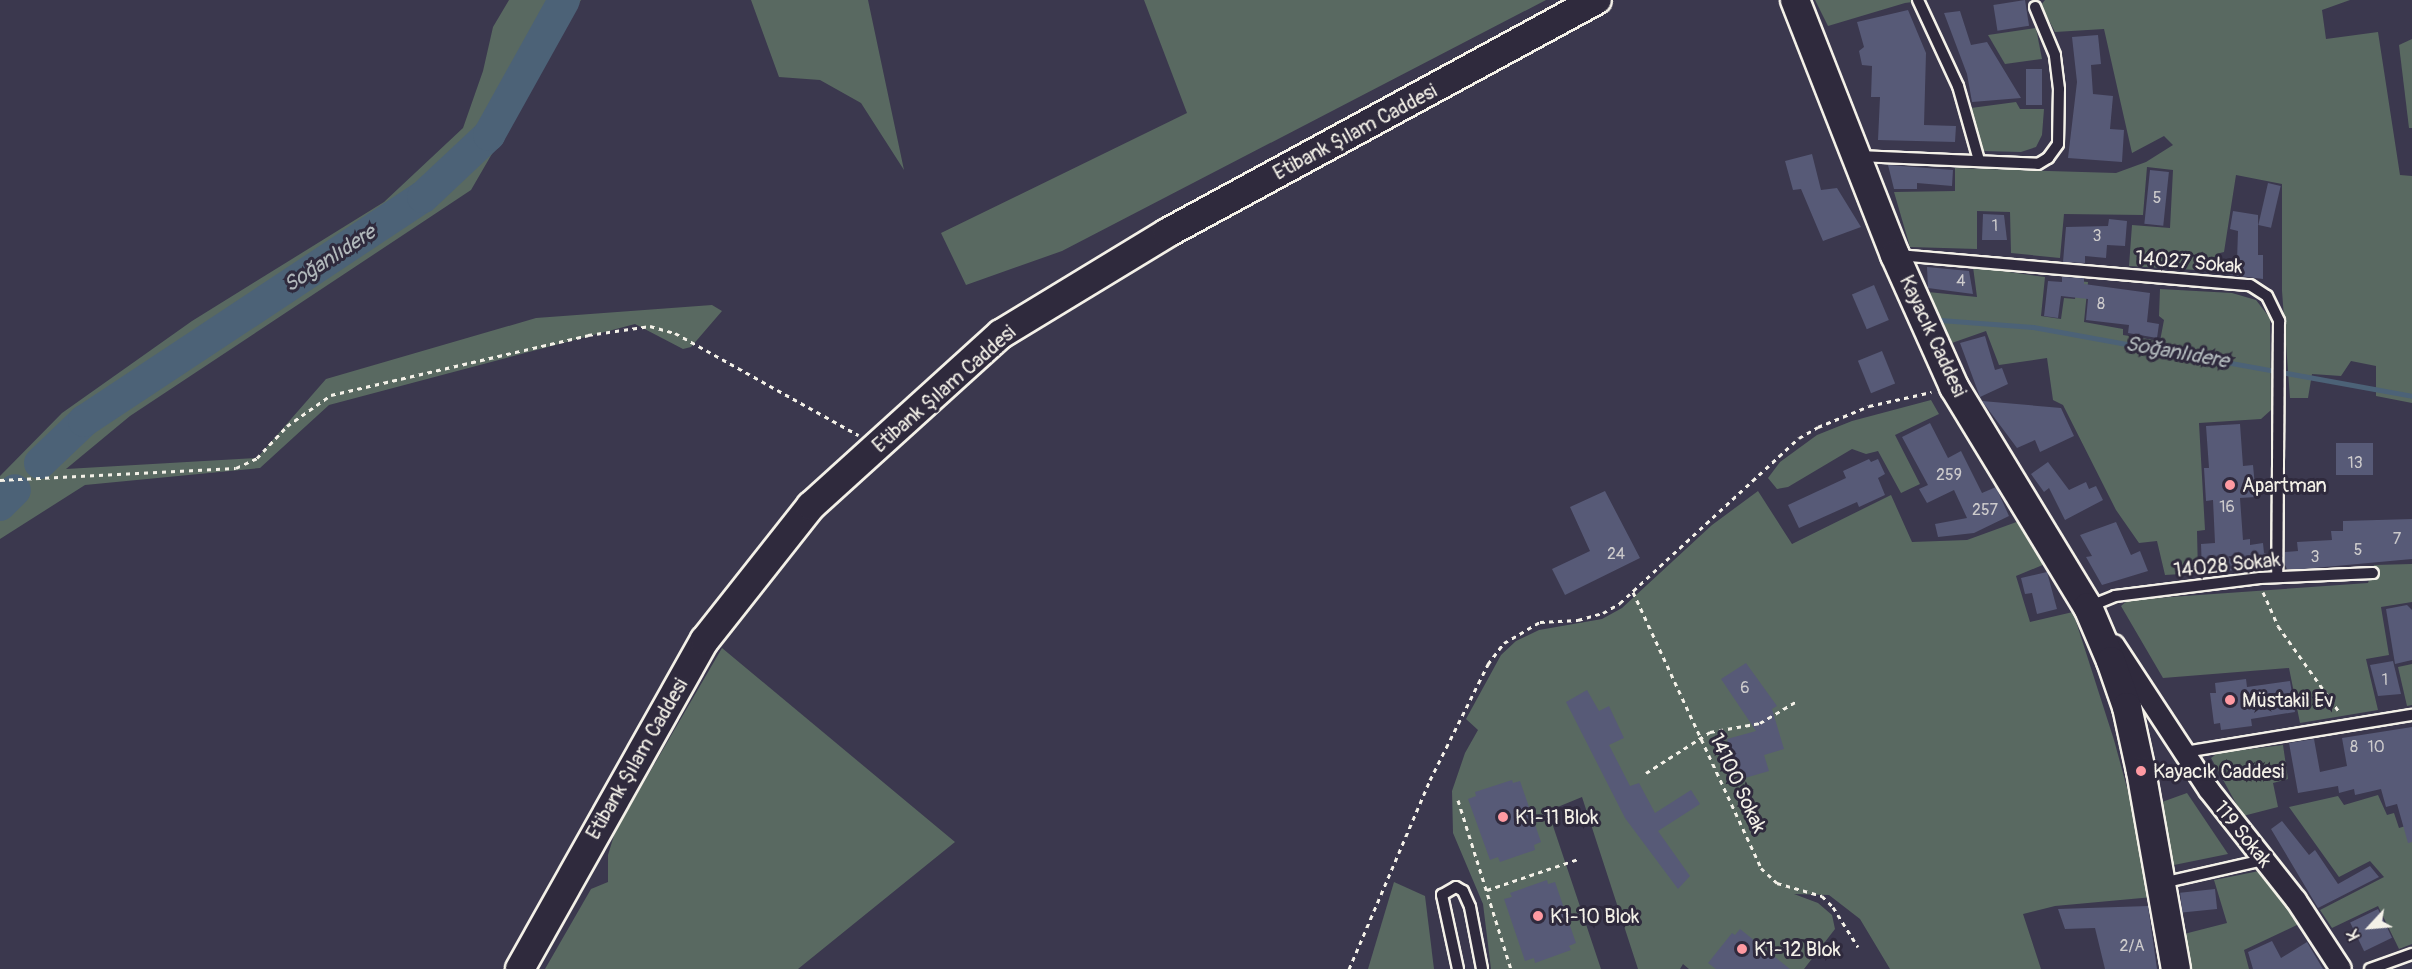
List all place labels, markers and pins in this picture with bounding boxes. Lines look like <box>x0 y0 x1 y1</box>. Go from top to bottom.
place label: Apartman <box>2242 473 2327 497</box>
marker: Apartman <box>2223 478 2237 492</box>
place label: Müstakil Ev <box>2242 688 2333 712</box>
marker: Müstakil Ev <box>2223 693 2237 707</box>
place label: Kayacık Caddesi <box>2153 759 2284 783</box>
marker: Kayacık Caddesi <box>2134 764 2148 778</box>
place label: K1-11 Blok <box>1515 805 1599 829</box>
marker: K1-11 Blok <box>1496 810 1510 824</box>
place label: K1-10 Blok <box>1550 904 1639 928</box>
marker: K1-10 Blok <box>1531 909 1545 923</box>
place label: K1-12 Blok <box>1754 937 1841 961</box>
marker: K1-12 Blok <box>1735 942 1749 956</box>

